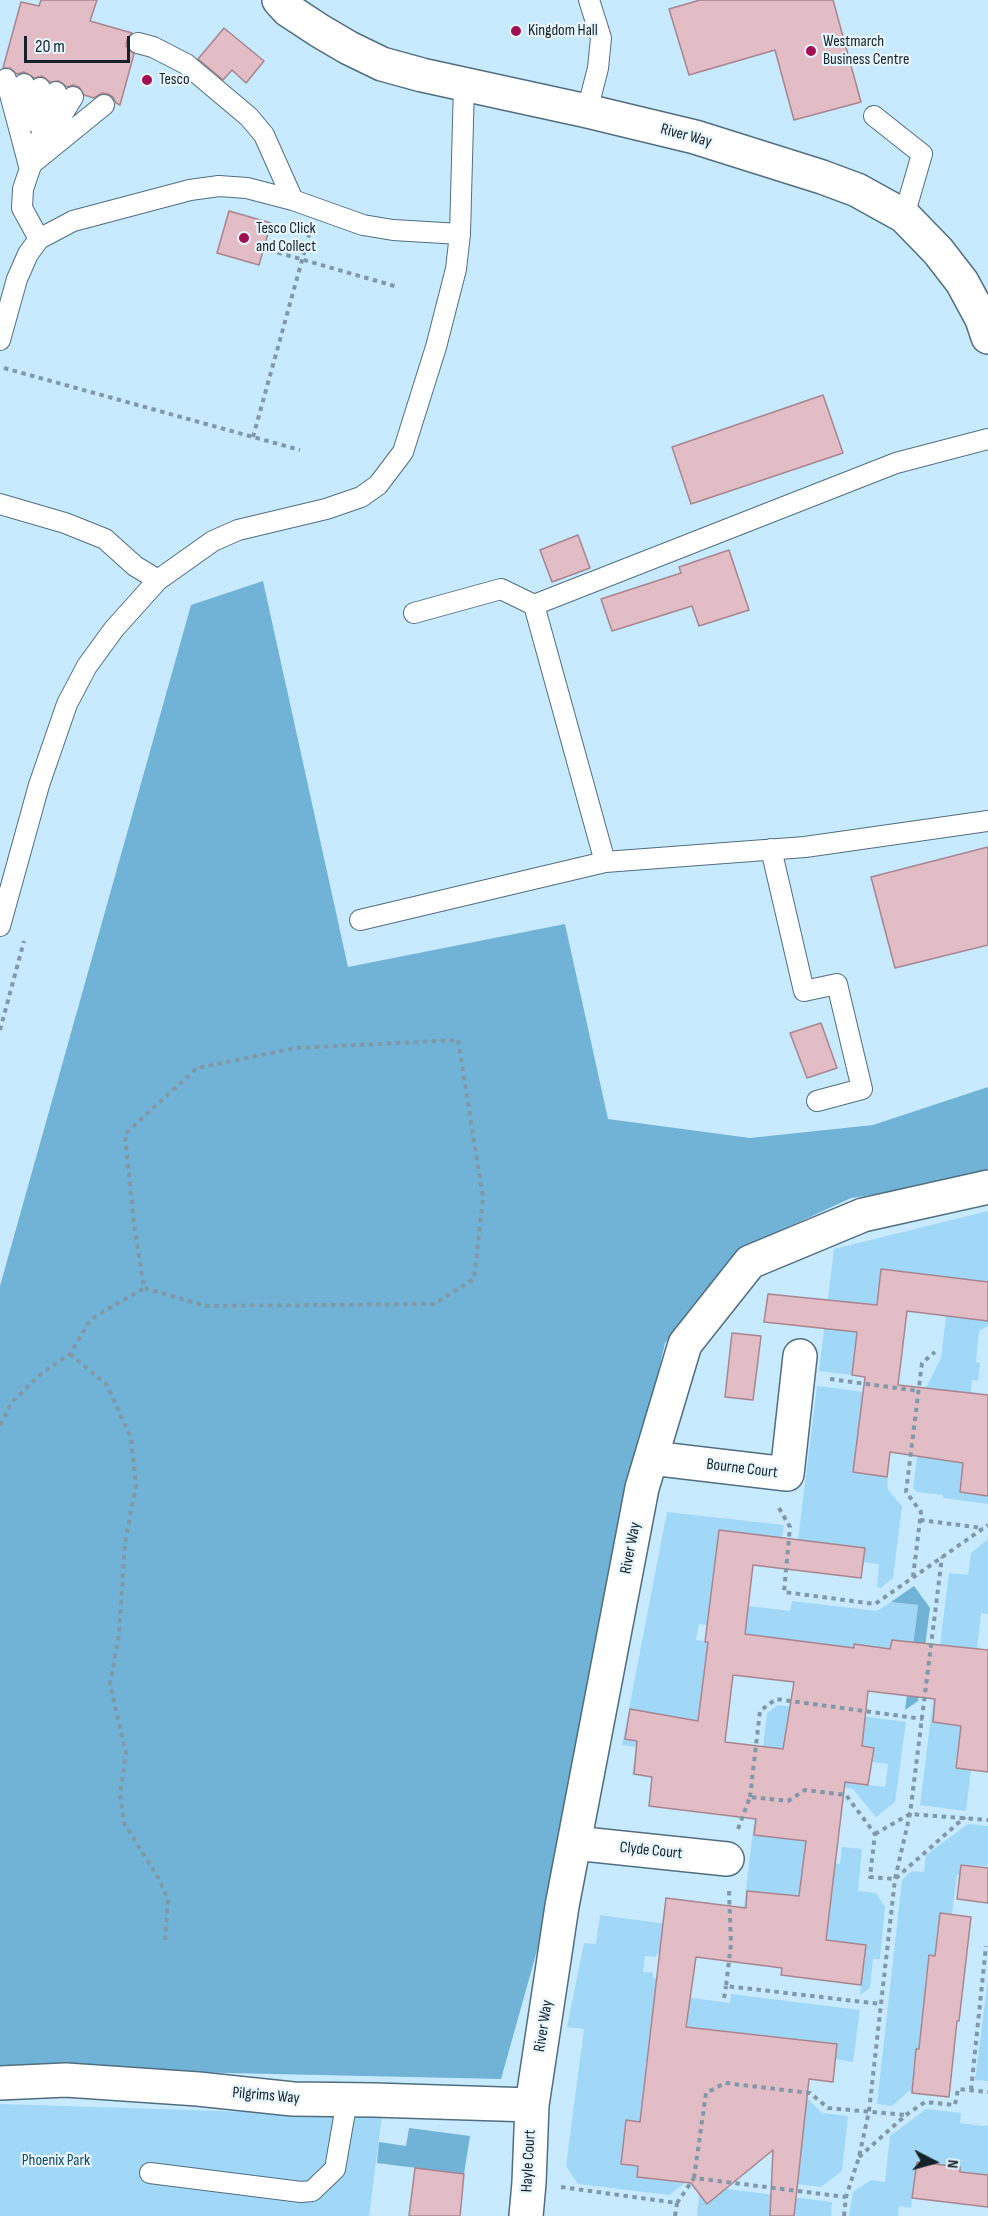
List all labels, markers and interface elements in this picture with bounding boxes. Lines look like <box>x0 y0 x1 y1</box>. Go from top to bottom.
place label: Kingdom Hall <box>528 21 598 41</box>
scale bar <box>27 24 134 62</box>
marker: Kingdom Hall <box>509 24 523 38</box>
place label: Westmarch Business Centre <box>823 32 909 70</box>
text: 20 m <box>35 36 65 57</box>
marker: Westmarch Business Centre <box>804 44 818 58</box>
place label: Tesco <box>159 70 190 90</box>
marker: Tesco <box>140 73 154 87</box>
street label: River Way <box>658 120 714 152</box>
place label: Tesco Click and Collect <box>256 219 316 257</box>
marker: Tesco Click and Collect <box>237 231 251 245</box>
street label: Bourne Court <box>705 1455 779 1483</box>
street label: River Way <box>617 1521 645 1575</box>
street label: Clyde Court <box>619 1838 683 1864</box>
street label: River Way <box>530 1999 558 2053</box>
street label: Pilgrims Way <box>232 2083 300 2109</box>
street label: Hayle Court <box>518 2129 540 2193</box>
north arrow <box>904 2132 964 2192</box>
park label: Phoenix Park <box>22 2151 90 2171</box>
text: N <box>943 2159 962 2169</box>

